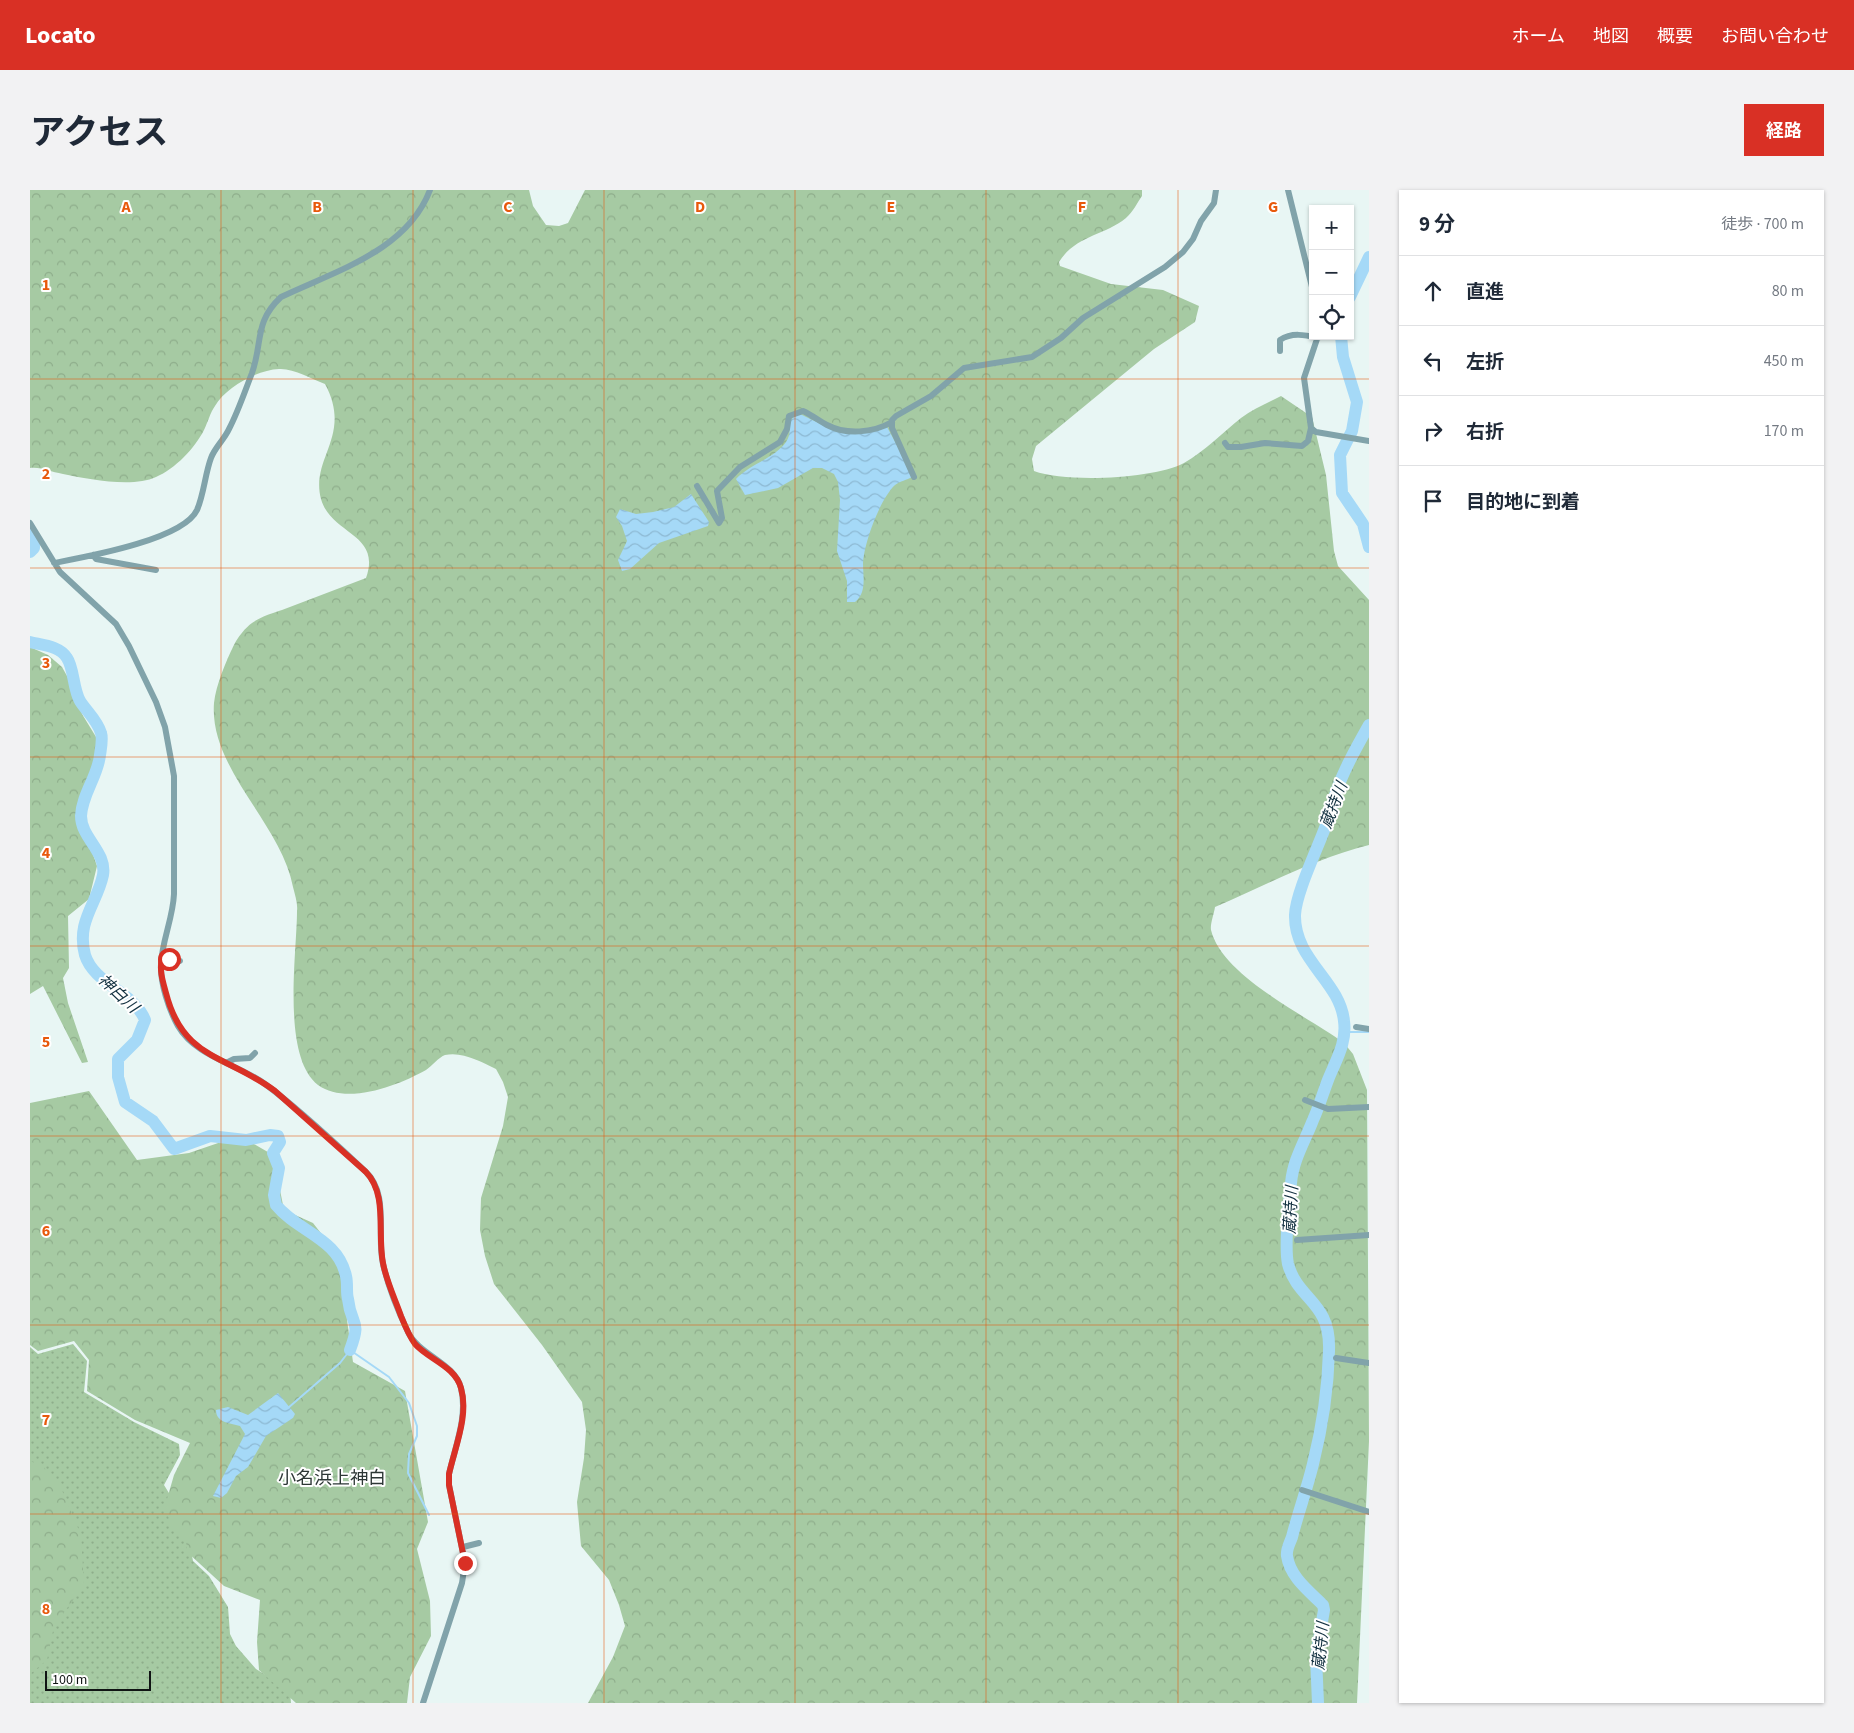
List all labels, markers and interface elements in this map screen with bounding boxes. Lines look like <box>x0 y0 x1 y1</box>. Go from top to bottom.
text: Locato <box>25 18 96 53</box>
text: ホーム <box>1512 24 1565 49</box>
text: 地図 <box>1593 24 1629 49</box>
text: 概要 <box>1657 24 1693 49</box>
text: お問い合わせ <box>1721 24 1829 49</box>
button: 経路 <box>1744 104 1824 156</box>
text: アクセス <box>30 108 168 158</box>
text: A <box>120 196 131 218</box>
text: B <box>312 196 322 218</box>
text: C <box>503 196 513 218</box>
text: D <box>695 196 705 218</box>
text: E <box>887 196 895 218</box>
text: F <box>1078 196 1086 218</box>
text: G <box>1268 196 1278 218</box>
map controls <box>1309 205 1354 340</box>
button: + <box>1309 205 1354 250</box>
text: 9 分 <box>1419 209 1455 239</box>
text: 徒歩 · 700 m <box>1721 213 1804 235</box>
button: − <box>1309 250 1354 295</box>
text: 1 <box>42 274 50 296</box>
icon: ahead <box>1419 277 1447 305</box>
text: 直進 <box>1466 279 1504 306</box>
text: 80 m <box>1772 280 1804 302</box>
button: locate <box>1309 295 1354 340</box>
icon: left <box>1419 347 1447 375</box>
text: 左折 <box>1466 349 1504 376</box>
text: 450 m <box>1764 350 1804 372</box>
icon: right <box>1419 417 1447 445</box>
text: 右折 <box>1466 419 1504 446</box>
text: 170 m <box>1764 420 1804 442</box>
text: 2 <box>42 463 50 485</box>
icon: arrive <box>1419 487 1447 515</box>
text: 目的地に到着 <box>1466 489 1580 516</box>
text: 3 <box>42 652 50 674</box>
water label: 蔵持川 <box>1315 777 1354 832</box>
text: 4 <box>42 842 51 864</box>
route start <box>158 948 181 971</box>
water label: 神白川 <box>93 969 145 1020</box>
text: 5 <box>42 1031 50 1053</box>
water label: 蔵持川 <box>1279 1184 1303 1235</box>
text: 6 <box>42 1220 50 1242</box>
text: 7 <box>42 1409 50 1431</box>
district label: 小名浜上神白 <box>278 1466 386 1491</box>
route end <box>454 1552 477 1575</box>
text: 8 <box>42 1598 50 1620</box>
water label: 蔵持川 <box>1308 1619 1335 1671</box>
scale bar <box>45 1668 151 1691</box>
text: 100 m <box>52 1670 87 1690</box>

